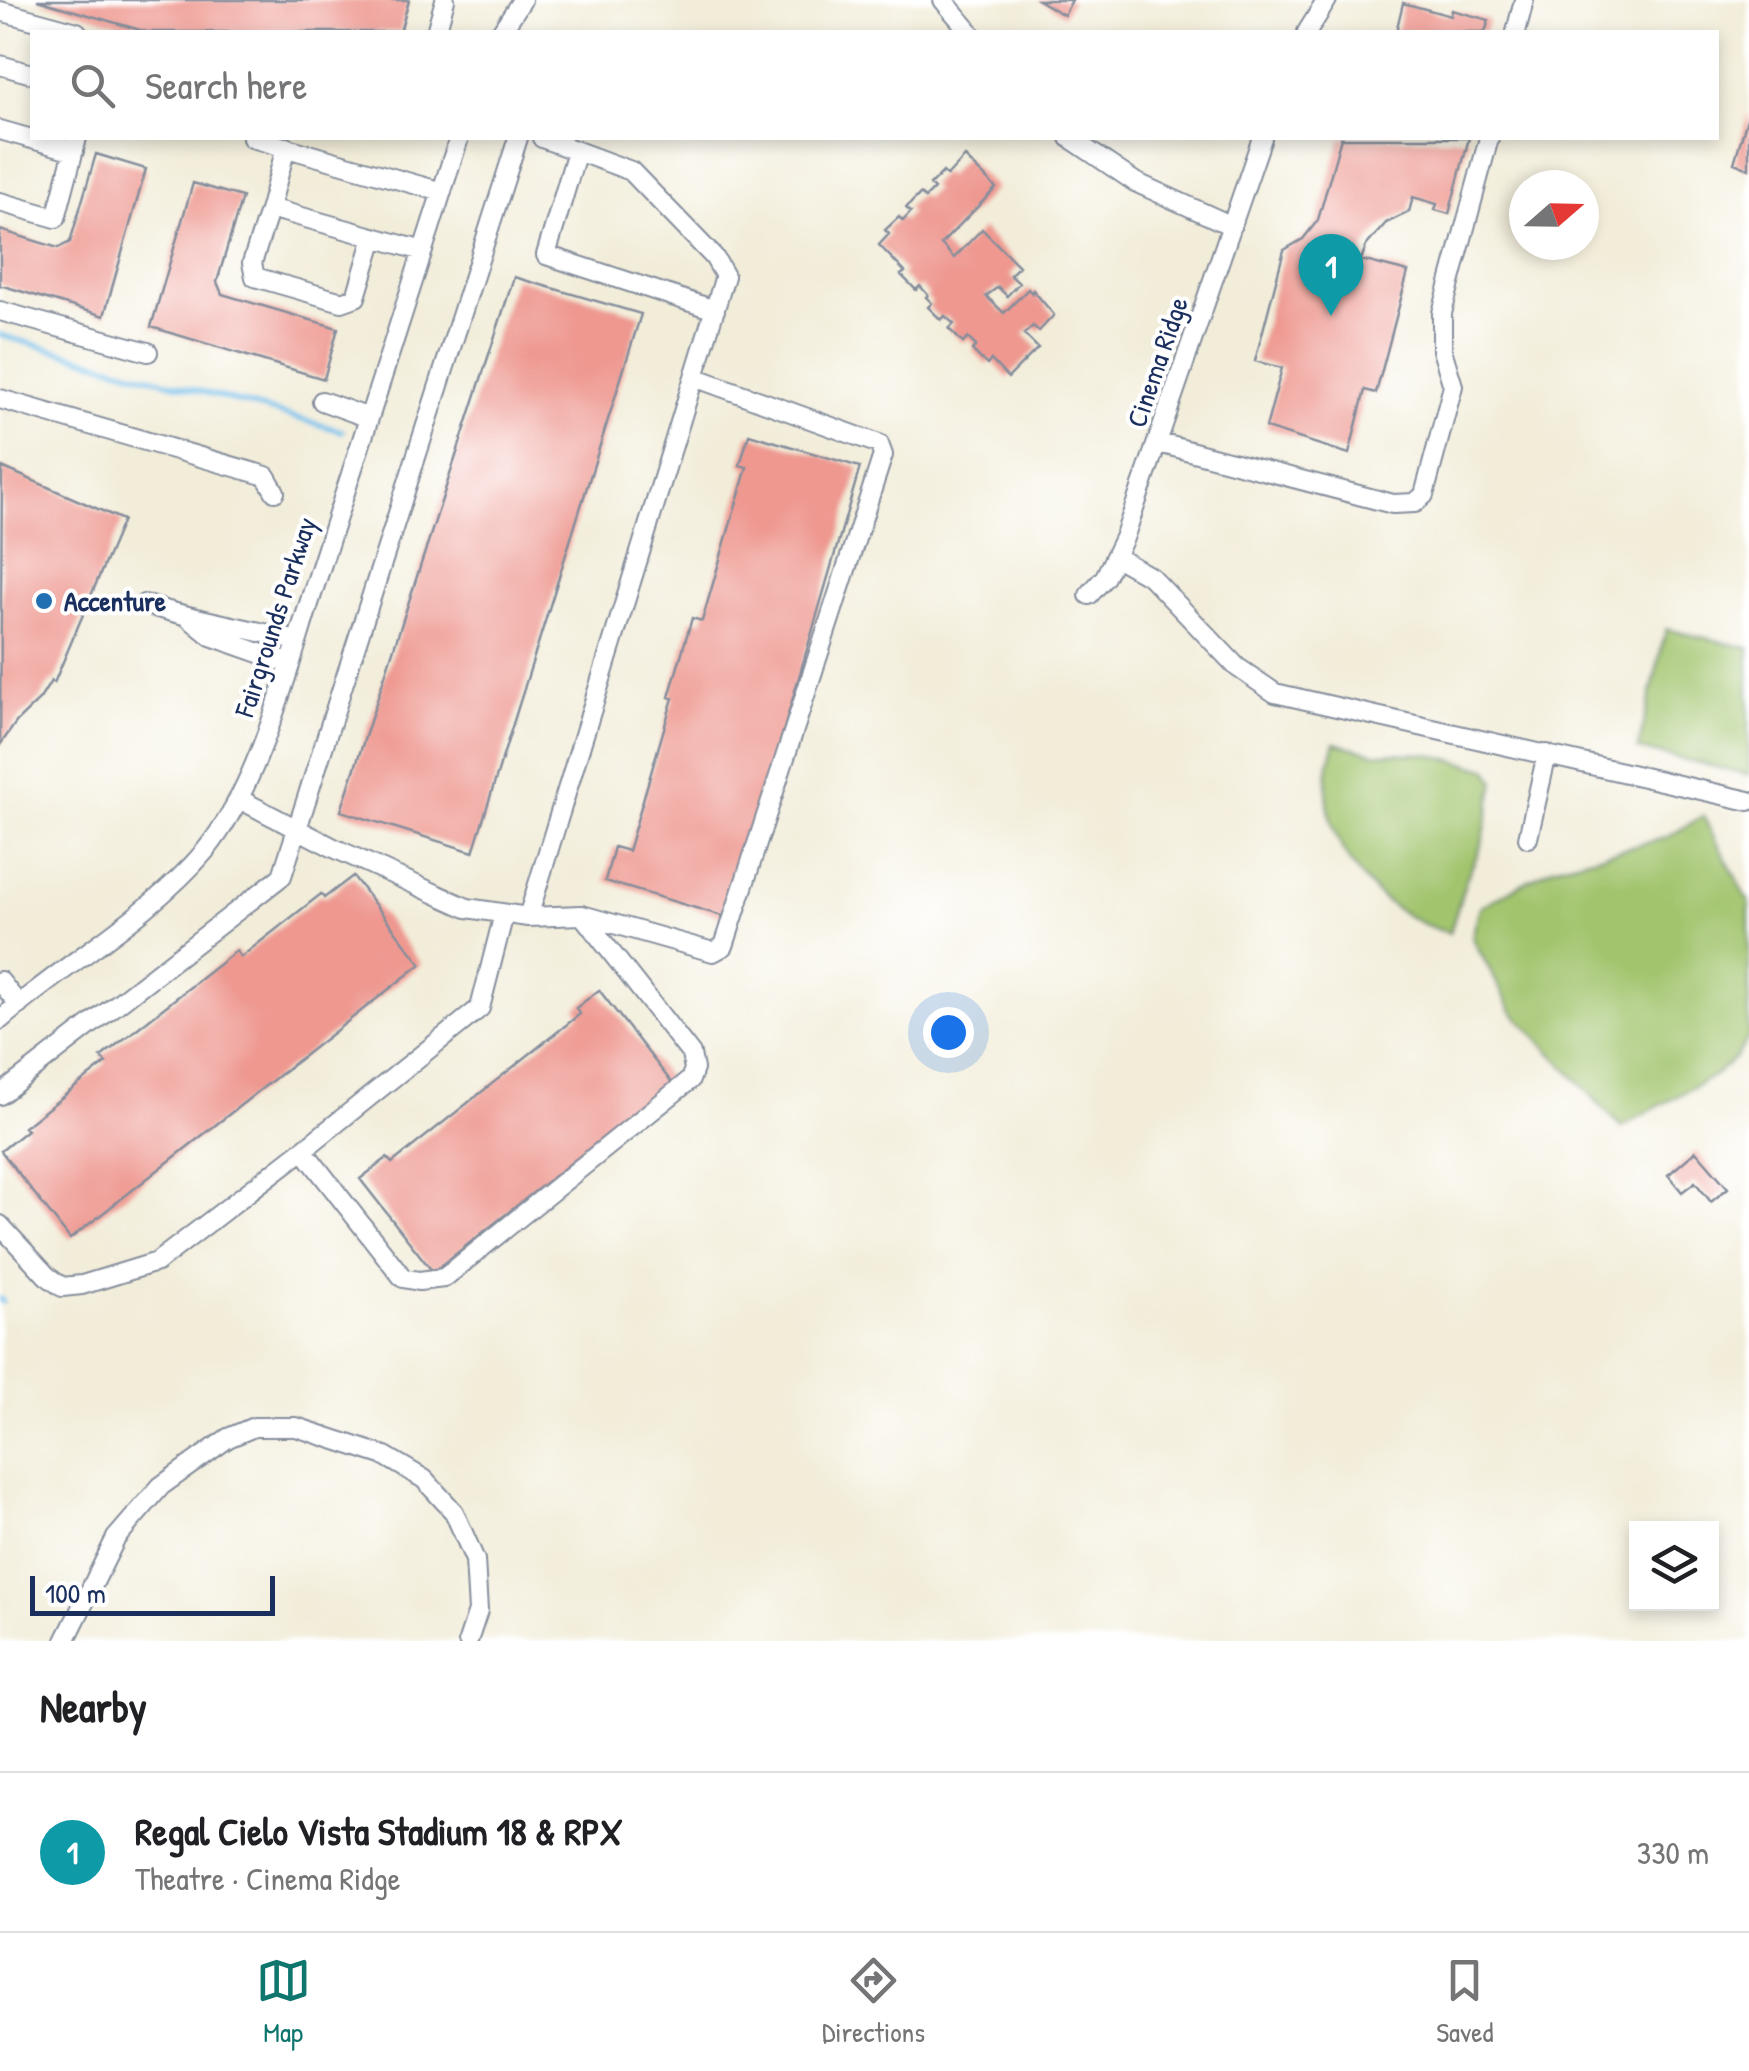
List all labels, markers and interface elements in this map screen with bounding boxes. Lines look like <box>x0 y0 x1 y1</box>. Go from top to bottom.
search box <box>30 30 1719 140</box>
icon: search <box>65 58 120 113</box>
text: Search here <box>145 59 307 111</box>
north arrow <box>1509 170 1599 260</box>
pin: 1 <box>1298 234 1364 316</box>
street label: Cinema Ridge <box>1117 292 1197 432</box>
street label: Fairgrounds Parkway <box>225 512 325 723</box>
place label: Accenture <box>64 582 167 620</box>
marker: Accenture <box>33 590 55 612</box>
your location <box>923 1007 974 1058</box>
map controls <box>1629 1521 1719 1611</box>
button: layers <box>1629 1521 1719 1611</box>
scale bar <box>30 1571 275 1616</box>
text: 100 m <box>45 1574 106 1612</box>
text: Nearby <box>40 1678 147 1735</box>
text: Regal Cielo Vista Stadium 18 & RPX <box>135 1805 623 1857</box>
text: 1 <box>67 1831 78 1874</box>
text: 330 m <box>1637 1831 1709 1874</box>
text: Theatre · Cinema Ridge <box>135 1857 401 1900</box>
tab: Map <box>256 1953 311 2051</box>
tab: Directions <box>822 1953 925 2051</box>
tab: Saved <box>1436 1953 1493 2051</box>

